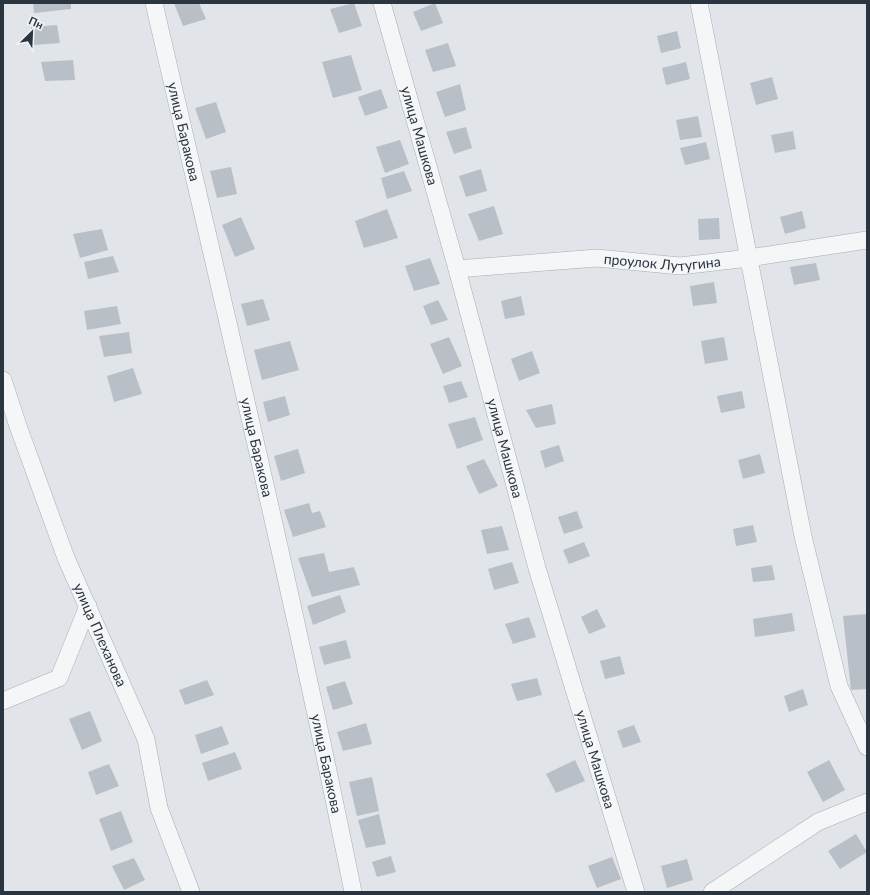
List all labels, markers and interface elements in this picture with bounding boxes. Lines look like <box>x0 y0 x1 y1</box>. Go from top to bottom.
north arrow <box>12 12 52 52</box>
text: Пн <box>27 14 45 31</box>
street label: улица Баракова <box>165 80 204 183</box>
street label: улица Машкова <box>398 84 442 187</box>
street label: проулок Лутугина <box>603 250 722 274</box>
street label: улица Баракова <box>238 396 277 498</box>
street label: улица Машкова <box>484 397 527 500</box>
street label: улица Плеханова <box>70 580 131 689</box>
street label: улица Машкова <box>573 708 619 811</box>
street label: улица Баракова <box>308 712 346 815</box>

